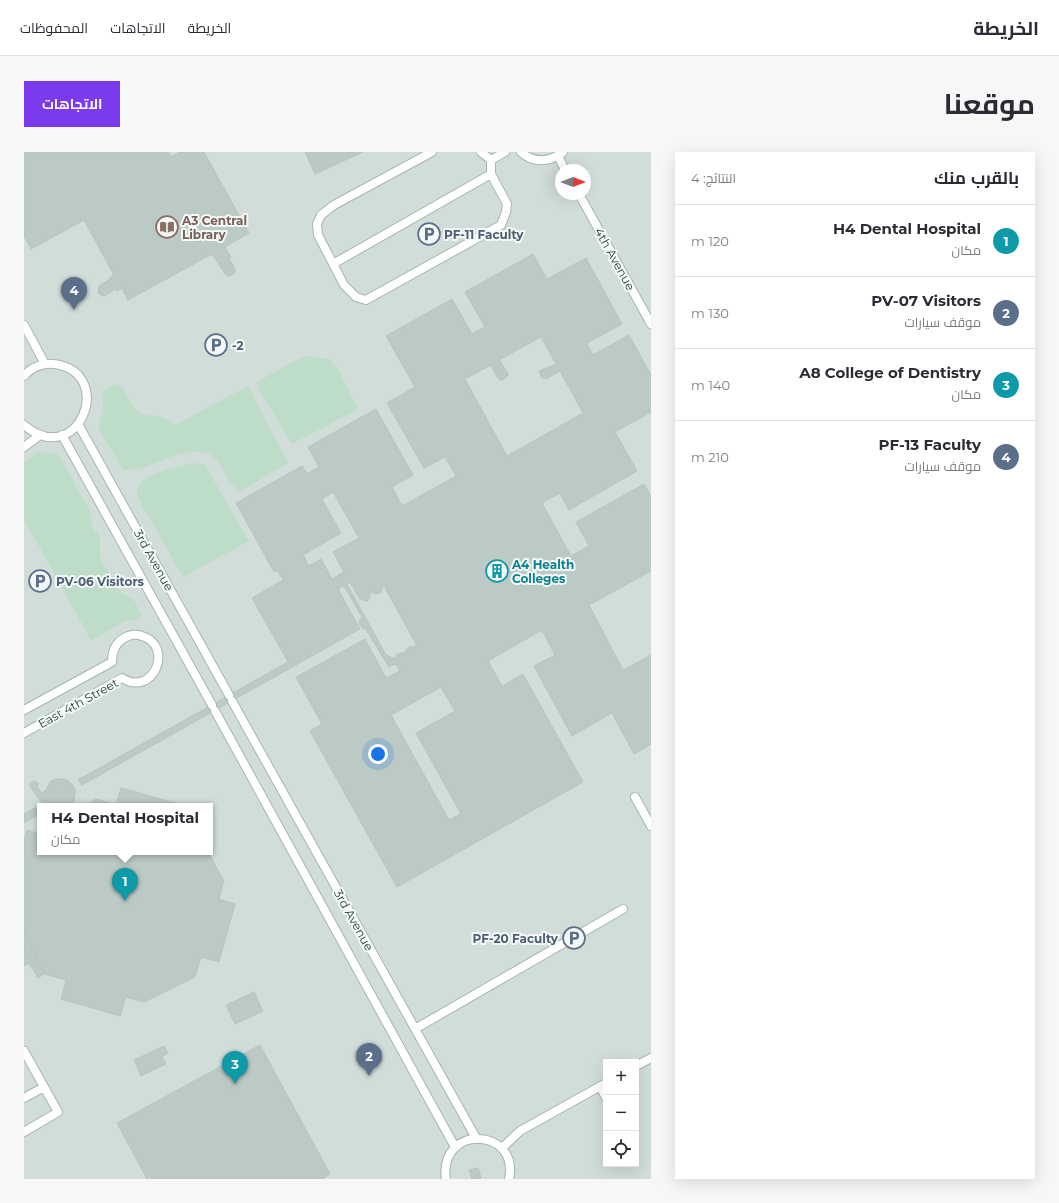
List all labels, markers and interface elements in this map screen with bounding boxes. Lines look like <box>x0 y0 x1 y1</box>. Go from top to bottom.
text: الخريطة <box>973 17 1039 40</box>
text: المحفوظات <box>20 19 88 37</box>
text: الاتجاهات <box>110 19 166 37</box>
text: الخريطة <box>188 19 231 37</box>
button: الاتجاهات <box>24 81 120 127</box>
text: موقعنا <box>944 87 1035 121</box>
north arrow <box>555 164 591 200</box>
text: بالقرب منك <box>934 168 1019 188</box>
text: النتائج: 4 <box>691 170 736 186</box>
place label: A3 Central Library <box>181 213 247 242</box>
library icon: A3 Central Library <box>154 214 180 240</box>
text: H4 Dental Hospital <box>833 219 981 238</box>
parking icon: PF-11 Faculty <box>416 221 442 247</box>
street label: 4th Avenue <box>592 225 638 293</box>
place label: PF-11 Faculty <box>444 227 524 242</box>
text: 120 m <box>691 233 729 249</box>
text: 1 <box>1003 233 1009 249</box>
text: مكان <box>952 242 981 258</box>
pin: 4 <box>61 277 87 310</box>
text: PV-07 Visitors <box>871 291 981 310</box>
text: 130 m <box>691 305 729 321</box>
text: 2 <box>1002 305 1010 321</box>
text: موقف سيارات <box>905 314 981 330</box>
parking icon: -2 <box>203 332 229 358</box>
place label: -2 <box>232 338 244 353</box>
text: A8 College of Dentistry <box>799 363 981 382</box>
text: 140 m <box>691 377 730 393</box>
text: 3 <box>1002 377 1010 393</box>
text: مكان <box>952 386 981 402</box>
text: PF-13 Faculty <box>879 435 981 454</box>
text: 210 m <box>691 449 729 465</box>
text: 4 <box>1002 449 1010 465</box>
text: موقف سيارات <box>905 458 981 474</box>
street label: 3rd Avenue <box>131 527 177 593</box>
place label: A4 Health Colleges <box>511 557 574 586</box>
building icon: A4 Health Colleges <box>484 558 510 584</box>
parking icon: PV-06 Visitors <box>27 568 53 594</box>
place label: PV-06 Visitors <box>56 574 145 589</box>
street label: East 4th Street <box>35 675 121 731</box>
your location <box>368 744 388 764</box>
popup <box>37 803 213 855</box>
text: H4 Dental Hospital <box>51 808 199 827</box>
text: مكان <box>51 831 80 847</box>
pin: 1 <box>112 868 138 901</box>
street label: 3rd Avenue <box>331 887 377 953</box>
parking icon: PF-20 Faculty <box>561 925 587 951</box>
place label: PF-20 Faculty <box>473 931 559 946</box>
pin: 2 <box>356 1043 382 1076</box>
pin: 3 <box>222 1051 248 1084</box>
map controls <box>603 1059 639 1167</box>
button: + <box>603 1059 639 1095</box>
button: − <box>603 1095 639 1131</box>
button: locate <box>603 1131 639 1167</box>

